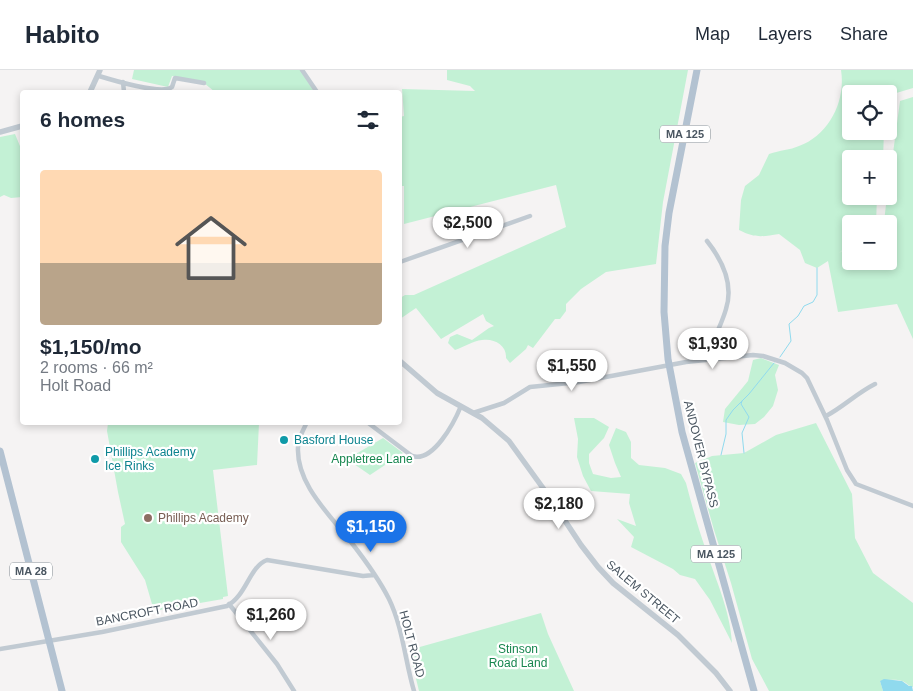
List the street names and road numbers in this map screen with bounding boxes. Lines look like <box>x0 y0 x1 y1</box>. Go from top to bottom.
road number: MA 125 <box>660 126 710 142</box>
street label: ANDOVER BYPASS <box>681 399 721 509</box>
road number: MA 125 <box>691 546 741 562</box>
street label: SALEM STREET <box>604 557 683 627</box>
road number: MA 28 <box>10 562 52 580</box>
street label: BANCROFT ROAD <box>95 595 200 629</box>
street label: HOLT ROAD <box>396 609 428 679</box>

